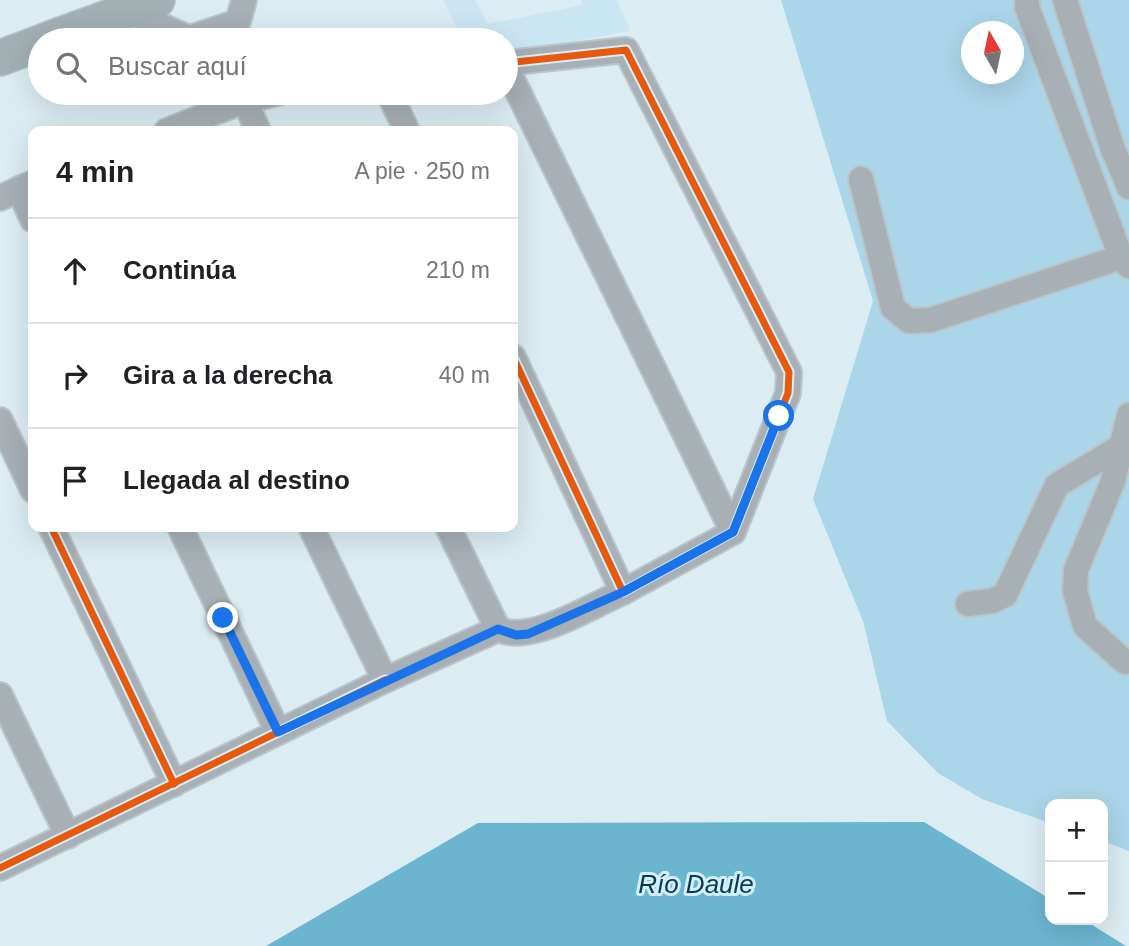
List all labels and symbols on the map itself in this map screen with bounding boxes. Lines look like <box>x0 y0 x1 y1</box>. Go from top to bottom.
north arrow <box>961 21 1024 84</box>
route start <box>763 400 794 431</box>
route end <box>207 602 238 633</box>
water label: Río Daule <box>638 869 754 899</box>

